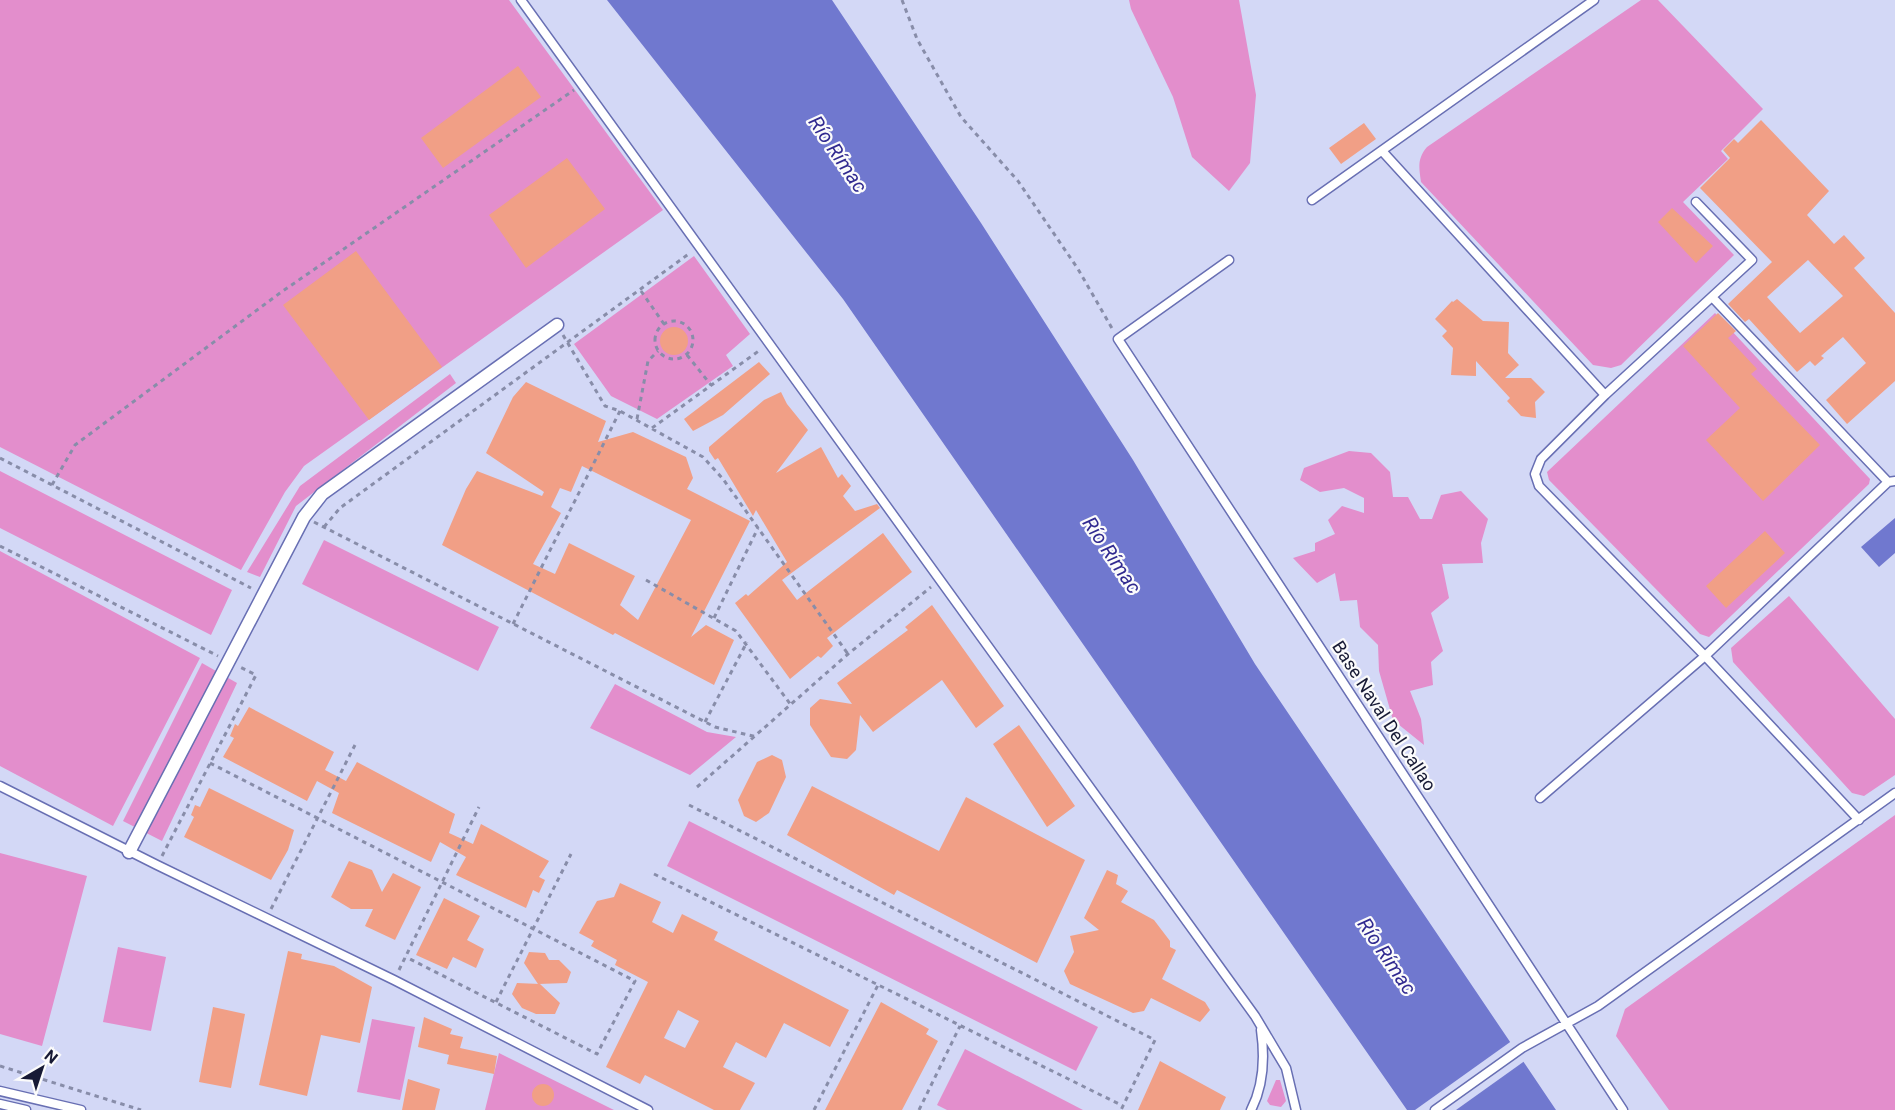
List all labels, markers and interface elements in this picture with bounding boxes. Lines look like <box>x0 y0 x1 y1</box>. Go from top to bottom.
water label: Río Rímac <box>804 111 872 197</box>
water label: Río Rímac <box>1078 512 1146 598</box>
street label: Base Naval Del Callao <box>1328 637 1441 795</box>
water label: Río Rímac <box>1353 913 1421 999</box>
north arrow <box>12 1038 72 1098</box>
text: N <box>41 1046 61 1068</box>

